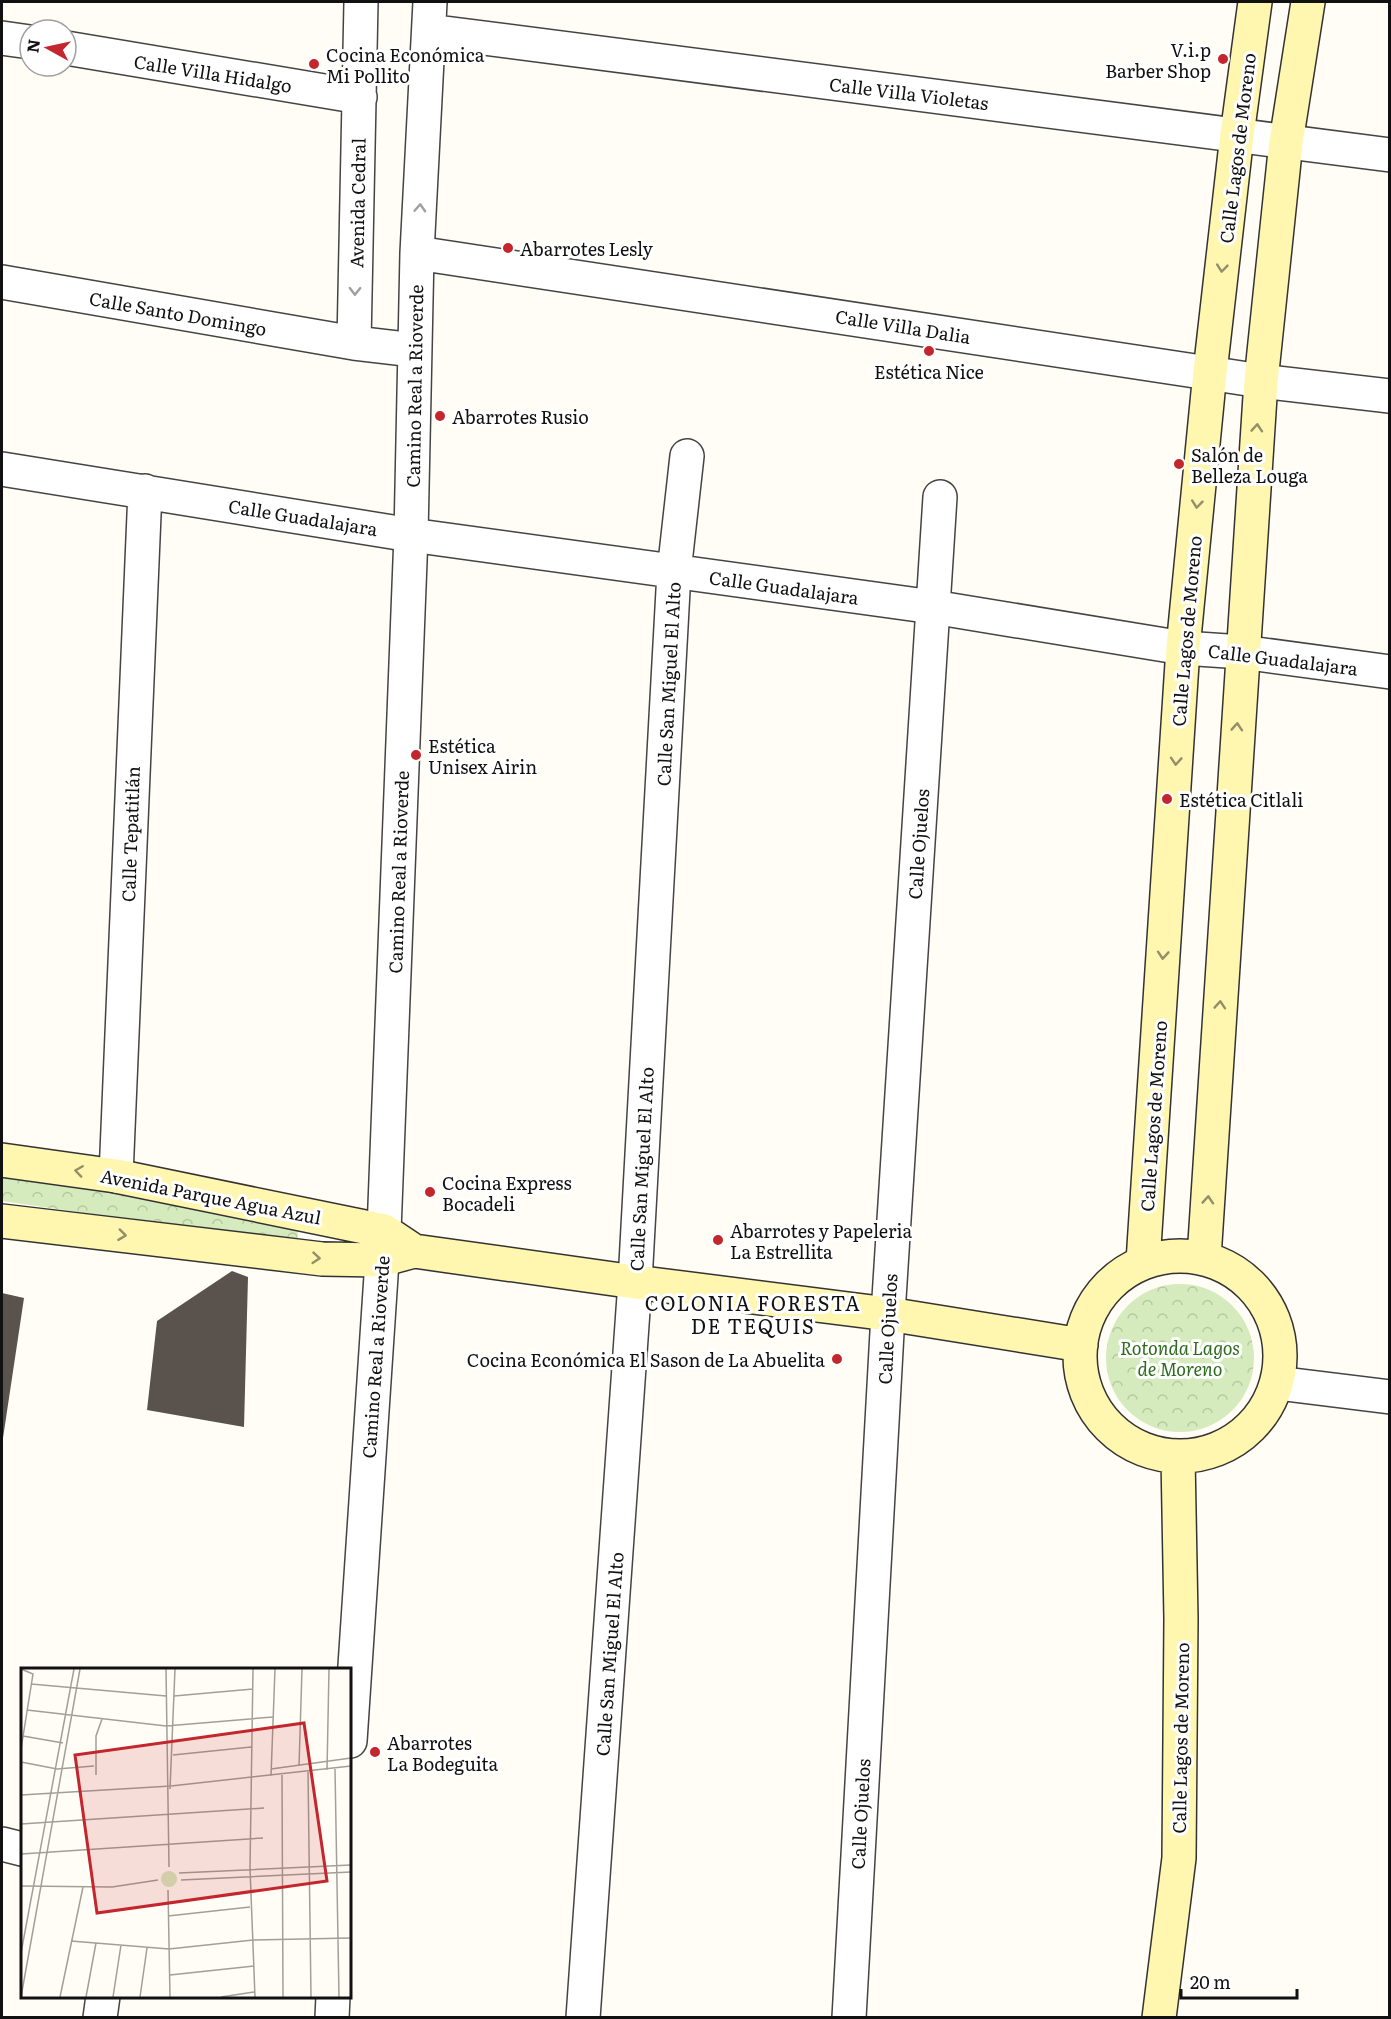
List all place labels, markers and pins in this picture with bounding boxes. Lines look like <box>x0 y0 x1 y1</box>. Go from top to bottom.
place label: V.i.p Barber Shop <box>1105 36 1211 84</box>
place label: Cocina Económica Mi Pollito <box>326 41 485 89</box>
marker: V.i.p Barber Shop <box>1216 52 1230 66</box>
marker: Cocina Económica Mi Pollito <box>307 57 321 71</box>
place label: Abarrotes Lesly <box>520 235 654 262</box>
marker: Abarrotes Lesly <box>501 241 515 255</box>
marker: Estética Nice <box>922 344 936 358</box>
place label: Estética Nice <box>874 358 984 385</box>
place label: Abarrotes Rusio <box>452 403 589 430</box>
marker: Abarrotes Rusio <box>433 409 447 423</box>
place label: Salón de Belleza Louga <box>1191 441 1308 489</box>
marker: Salón de Belleza Louga <box>1172 457 1186 471</box>
place label: Estética Unisex Airin <box>428 732 537 780</box>
marker: Estética Unisex Airin <box>409 748 423 762</box>
place label: Estética Citlali <box>1179 786 1303 813</box>
marker: Estética Citlali <box>1160 792 1174 806</box>
place label: Cocina Express Bocadeli <box>442 1169 572 1217</box>
marker: Cocina Express Bocadeli <box>423 1185 437 1199</box>
place label: Abarrotes y Papeleria La Estrellita <box>730 1217 912 1265</box>
marker: Abarrotes y Papeleria La Estrellita <box>711 1233 725 1247</box>
place label: Cocina Económica El Sason de La Abuelita <box>467 1346 825 1373</box>
marker: Cocina Económica El Sason de La Abuelita <box>830 1352 844 1366</box>
place label: Abarrotes La Bodeguita <box>387 1729 498 1777</box>
marker: Abarrotes La Bodeguita <box>368 1745 382 1759</box>

